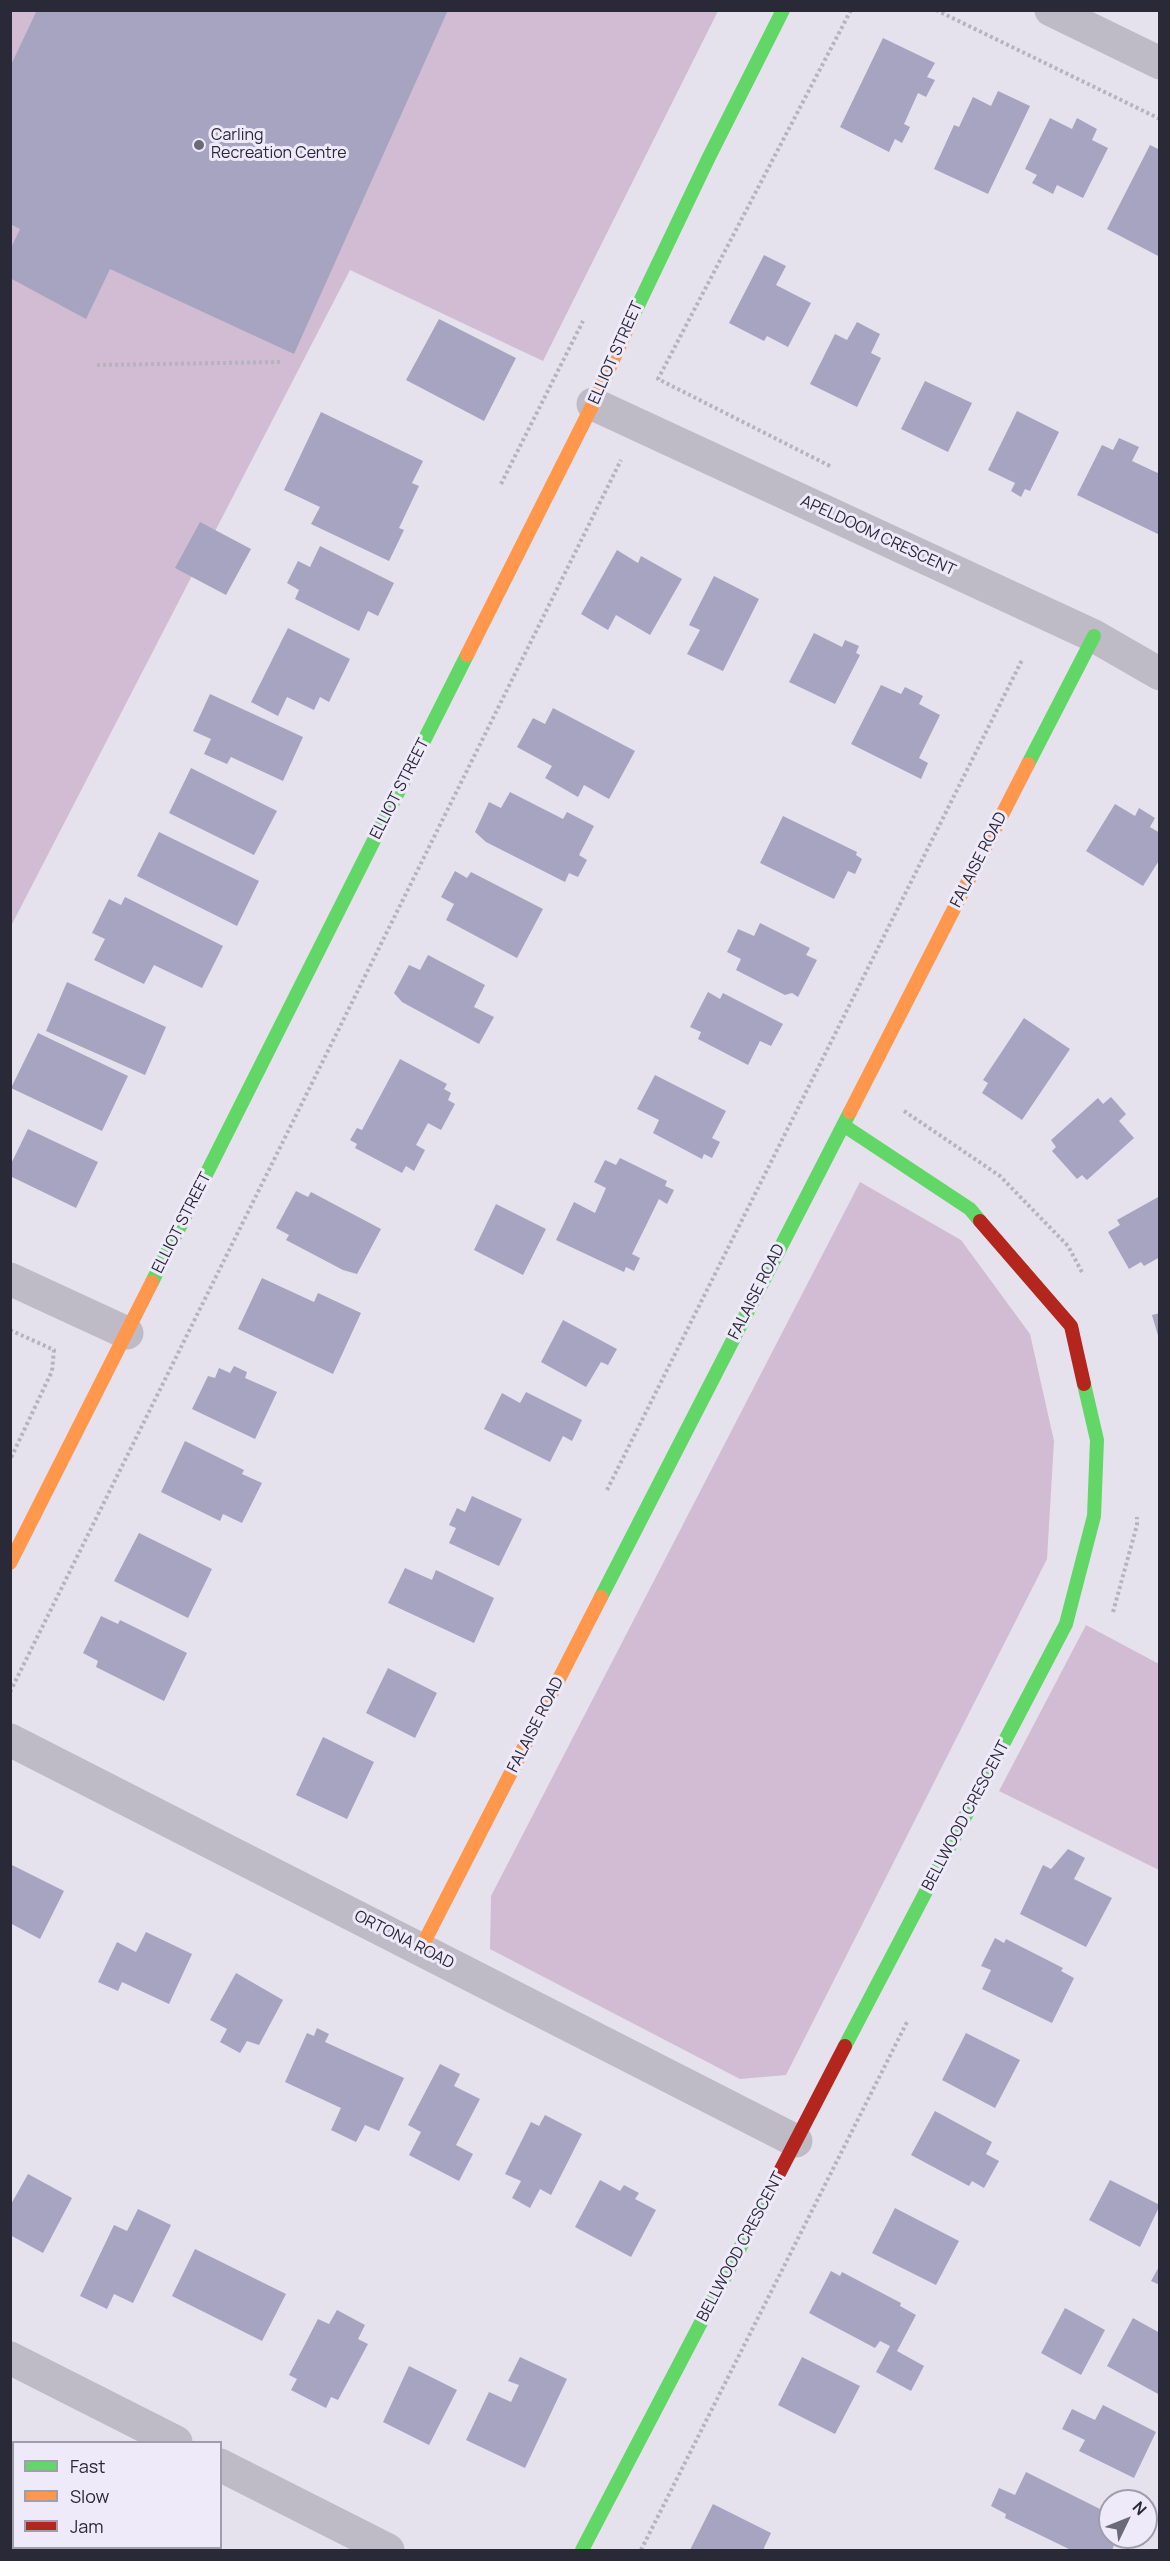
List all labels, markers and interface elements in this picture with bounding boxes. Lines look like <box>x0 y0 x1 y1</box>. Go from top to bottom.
place label: Carling Recreation Centre <box>211 126 347 164</box>
marker: Carling Recreation Centre <box>192 138 206 152</box>
street label: ELLIOT STREET <box>585 299 647 407</box>
street label: APELDOOM CRESCENT <box>797 492 959 580</box>
street label: ELLIOT STREET <box>366 735 434 843</box>
street label: FALAISE ROAD <box>947 809 1011 911</box>
street label: ELLIOT STREET <box>148 1169 216 1277</box>
street label: FALAISE ROAD <box>725 1241 789 1343</box>
street label: FALAISE ROAD <box>504 1674 568 1776</box>
street label: BELLWOOD CRESCENT <box>918 1738 1014 1894</box>
street label: ORTONA ROAD <box>351 1907 457 1973</box>
street label: BELLWOOD CRESCENT <box>693 2169 789 2325</box>
legend <box>12 2441 222 2549</box>
text: Fast <box>70 2454 105 2478</box>
text: Slow <box>70 2484 109 2508</box>
north arrow <box>1098 2489 1158 2549</box>
text: N <box>1128 2496 1152 2520</box>
text: Jam <box>70 2514 104 2538</box>

